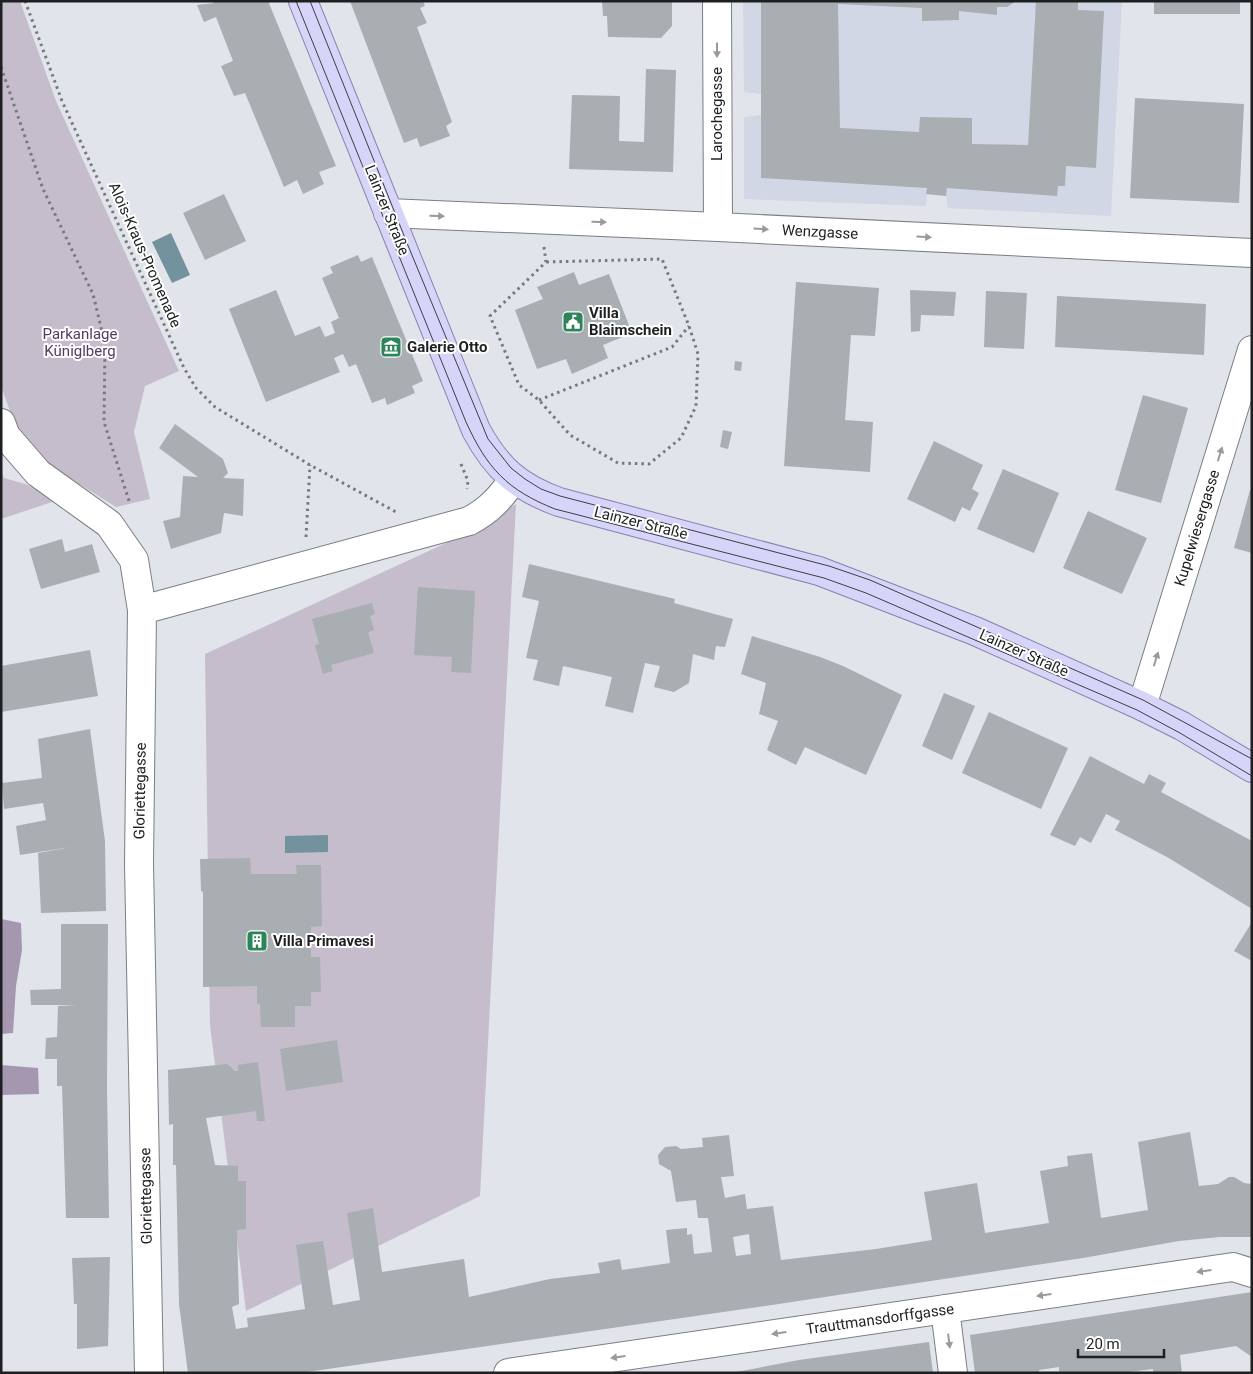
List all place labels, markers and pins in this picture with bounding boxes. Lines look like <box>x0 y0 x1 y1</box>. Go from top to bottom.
place label: Villa Blaimschein <box>589 304 672 339</box>
public building icon: Villa Blaimschein <box>561 310 585 334</box>
museum icon: Galerie Otto <box>379 335 403 359</box>
place label: Galerie Otto <box>407 338 487 356</box>
building icon: Villa Primavesi <box>245 929 269 953</box>
place label: Villa Primavesi <box>273 932 374 950</box>

